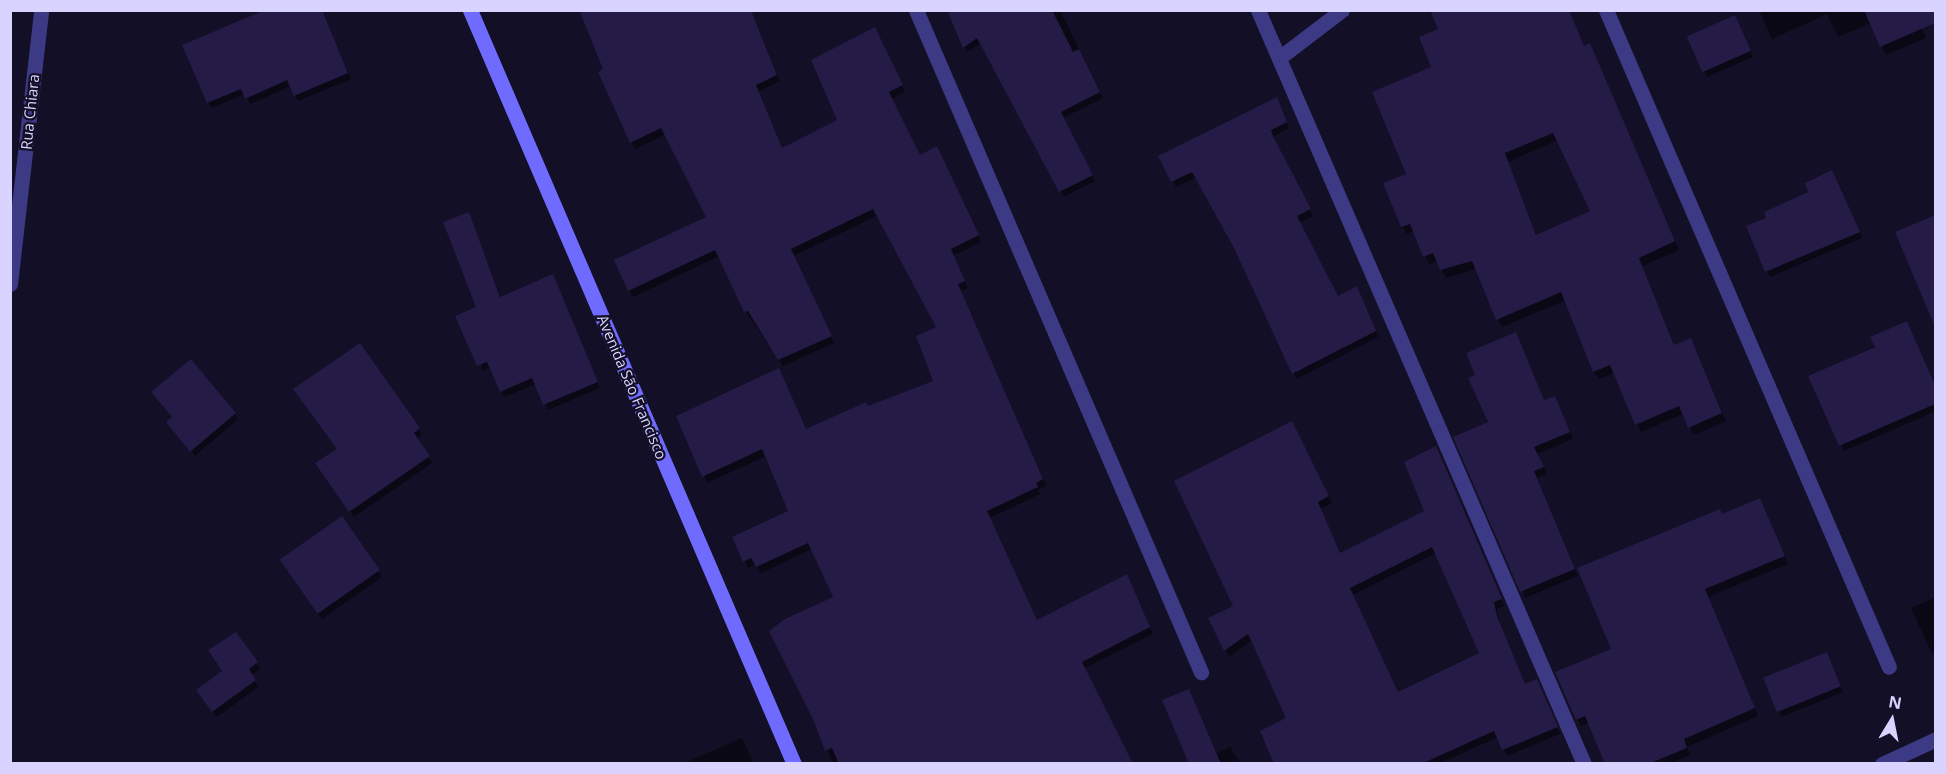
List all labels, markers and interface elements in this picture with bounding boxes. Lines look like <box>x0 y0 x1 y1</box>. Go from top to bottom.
street label: Rua Chiara <box>17 73 43 151</box>
street label: Avenida São Francisco <box>593 312 671 462</box>
north arrow <box>1862 690 1922 750</box>
text: N <box>1887 690 1903 714</box>

